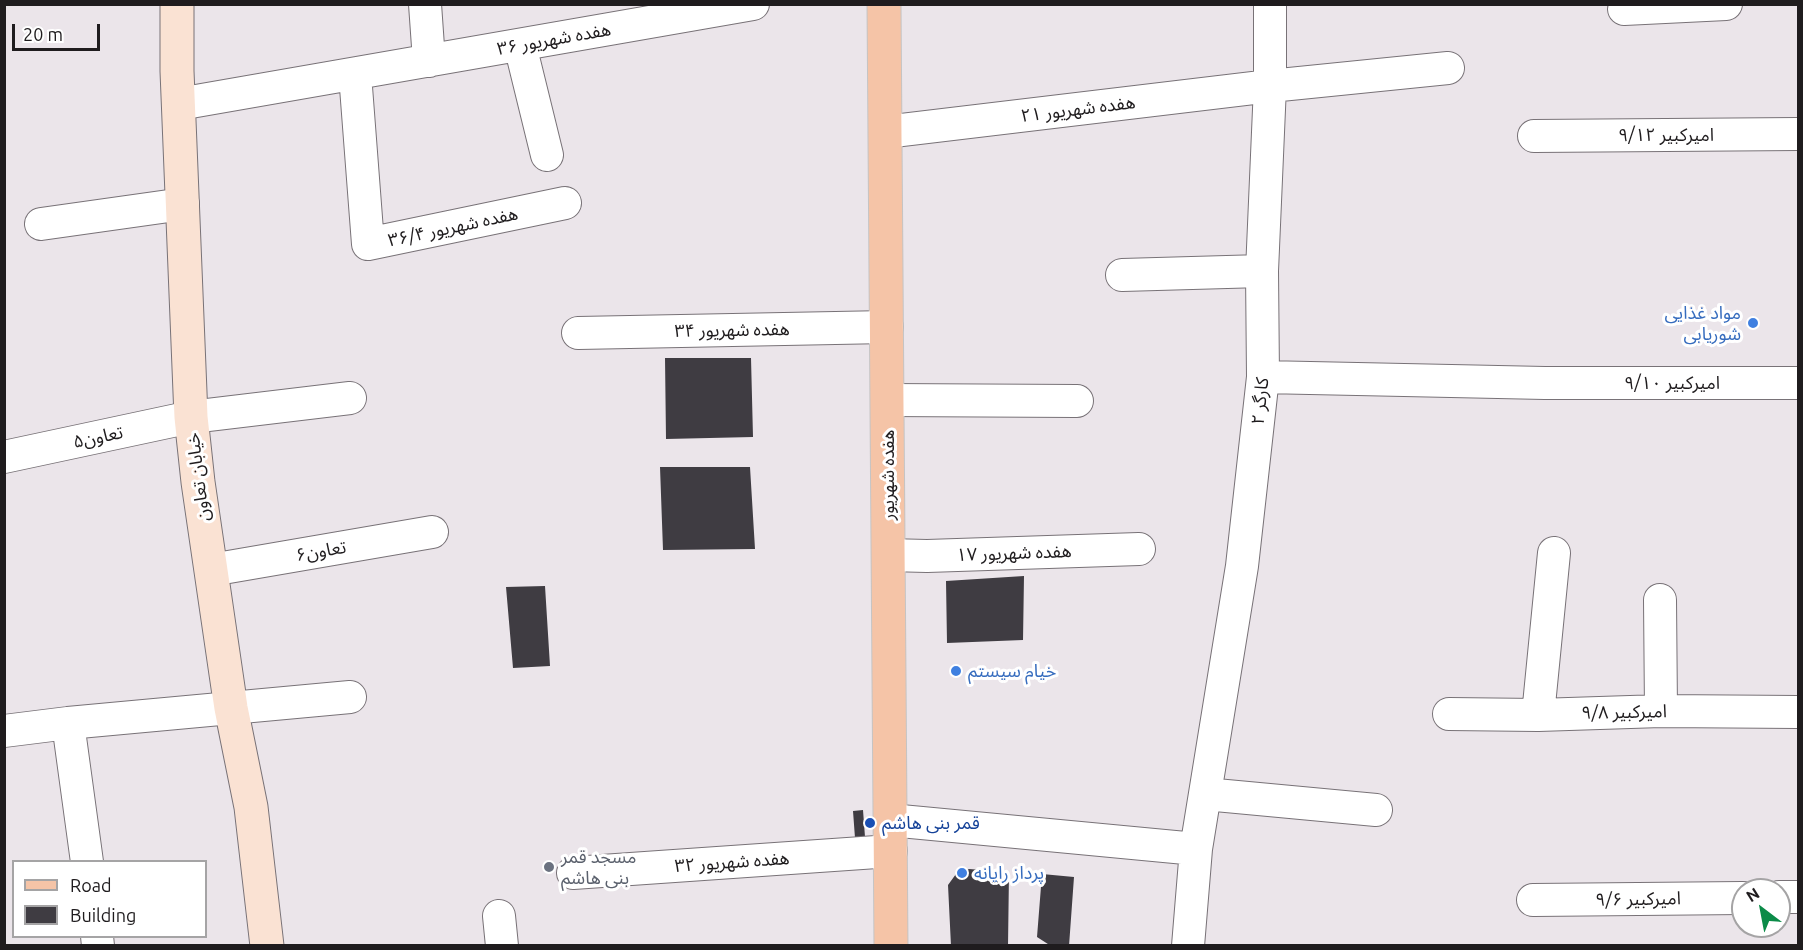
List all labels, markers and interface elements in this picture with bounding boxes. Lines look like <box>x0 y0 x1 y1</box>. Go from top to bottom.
scale bar <box>15 12 104 50</box>
street label: هفده شهریور ۳۶ <box>495 18 613 60</box>
text: 20 m <box>23 24 63 44</box>
street label: هفده شهریور ۲۱ <box>1019 91 1137 127</box>
street label: امیرکبیر ۹/۱۲ <box>1618 124 1714 146</box>
street label: هفده شهریور ۳۶/۴ <box>386 203 520 251</box>
place label: مواد غذایی شوریابی <box>1665 302 1741 344</box>
marker: مواد غذایی شوریابی <box>1746 316 1760 330</box>
street label: هفده شهریور ۳۴ <box>674 318 790 342</box>
street label: امیرکبیر ۹/۱۰ <box>1624 372 1720 394</box>
street label: کارگر ۲ <box>1247 376 1273 426</box>
street label: تعاون۵ <box>71 421 125 453</box>
street label: هفده شهریور <box>877 430 899 520</box>
street label: خیابان تعاون <box>182 431 214 523</box>
street label: تعاون۶ <box>294 536 348 566</box>
street label: هفده شهریور ۱۷ <box>956 540 1072 566</box>
place label: خیام سیستم <box>968 660 1056 682</box>
marker: خیام سیستم <box>949 664 963 678</box>
street label: امیرکبیر ۹/۸ <box>1581 700 1667 724</box>
place label: قمر بنی هاشم <box>882 812 980 834</box>
marker: قمر بنی هاشم <box>863 816 877 830</box>
place label: مسجد قمر بنی هاشم <box>561 846 636 888</box>
street label: هفده شهریور ۳۲ <box>674 847 790 877</box>
legend <box>12 860 207 938</box>
marker: مسجد قمر بنی هاشم <box>542 860 556 874</box>
place label: پرداز رایانه <box>974 862 1044 884</box>
marker: پرداز رایانه <box>955 866 969 880</box>
text: Road <box>70 875 112 895</box>
north arrow <box>1731 878 1791 938</box>
text: N <box>1743 884 1762 905</box>
street label: امیرکبیر ۹/۶ <box>1595 887 1681 911</box>
text: Building <box>70 905 136 925</box>

